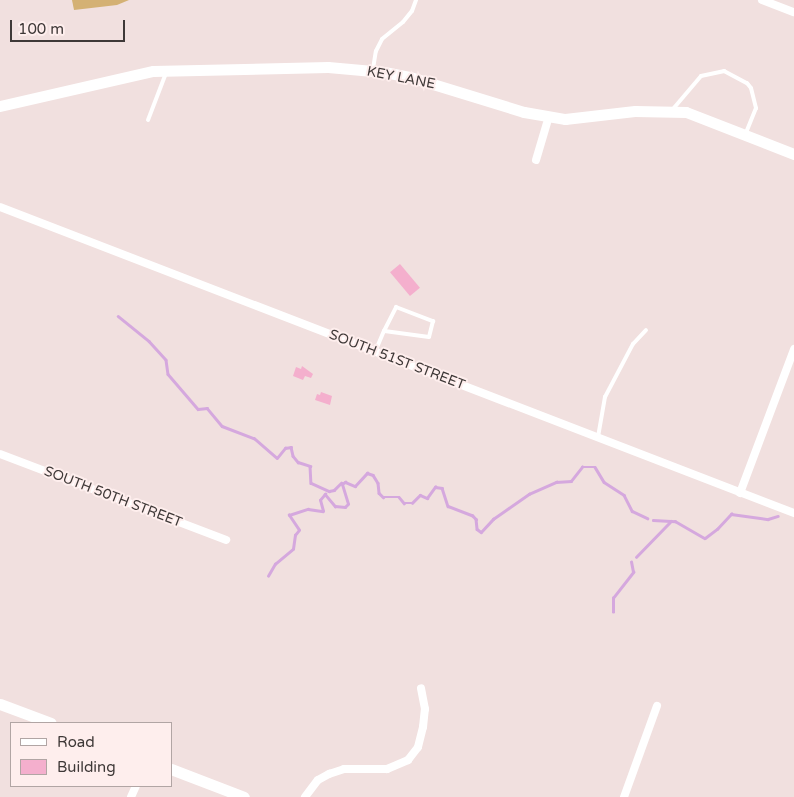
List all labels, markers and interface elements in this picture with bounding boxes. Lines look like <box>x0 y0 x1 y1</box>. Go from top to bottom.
scale bar <box>12 10 128 42</box>
text: 100 m <box>18 20 64 38</box>
street label: KEY LANE <box>365 63 437 93</box>
street label: SOUTH 51ST STREET <box>327 326 467 394</box>
street label: SOUTH 50TH STREET <box>42 463 184 531</box>
legend <box>10 722 172 787</box>
text: Road <box>57 733 95 751</box>
text: Building <box>57 758 116 776</box>

